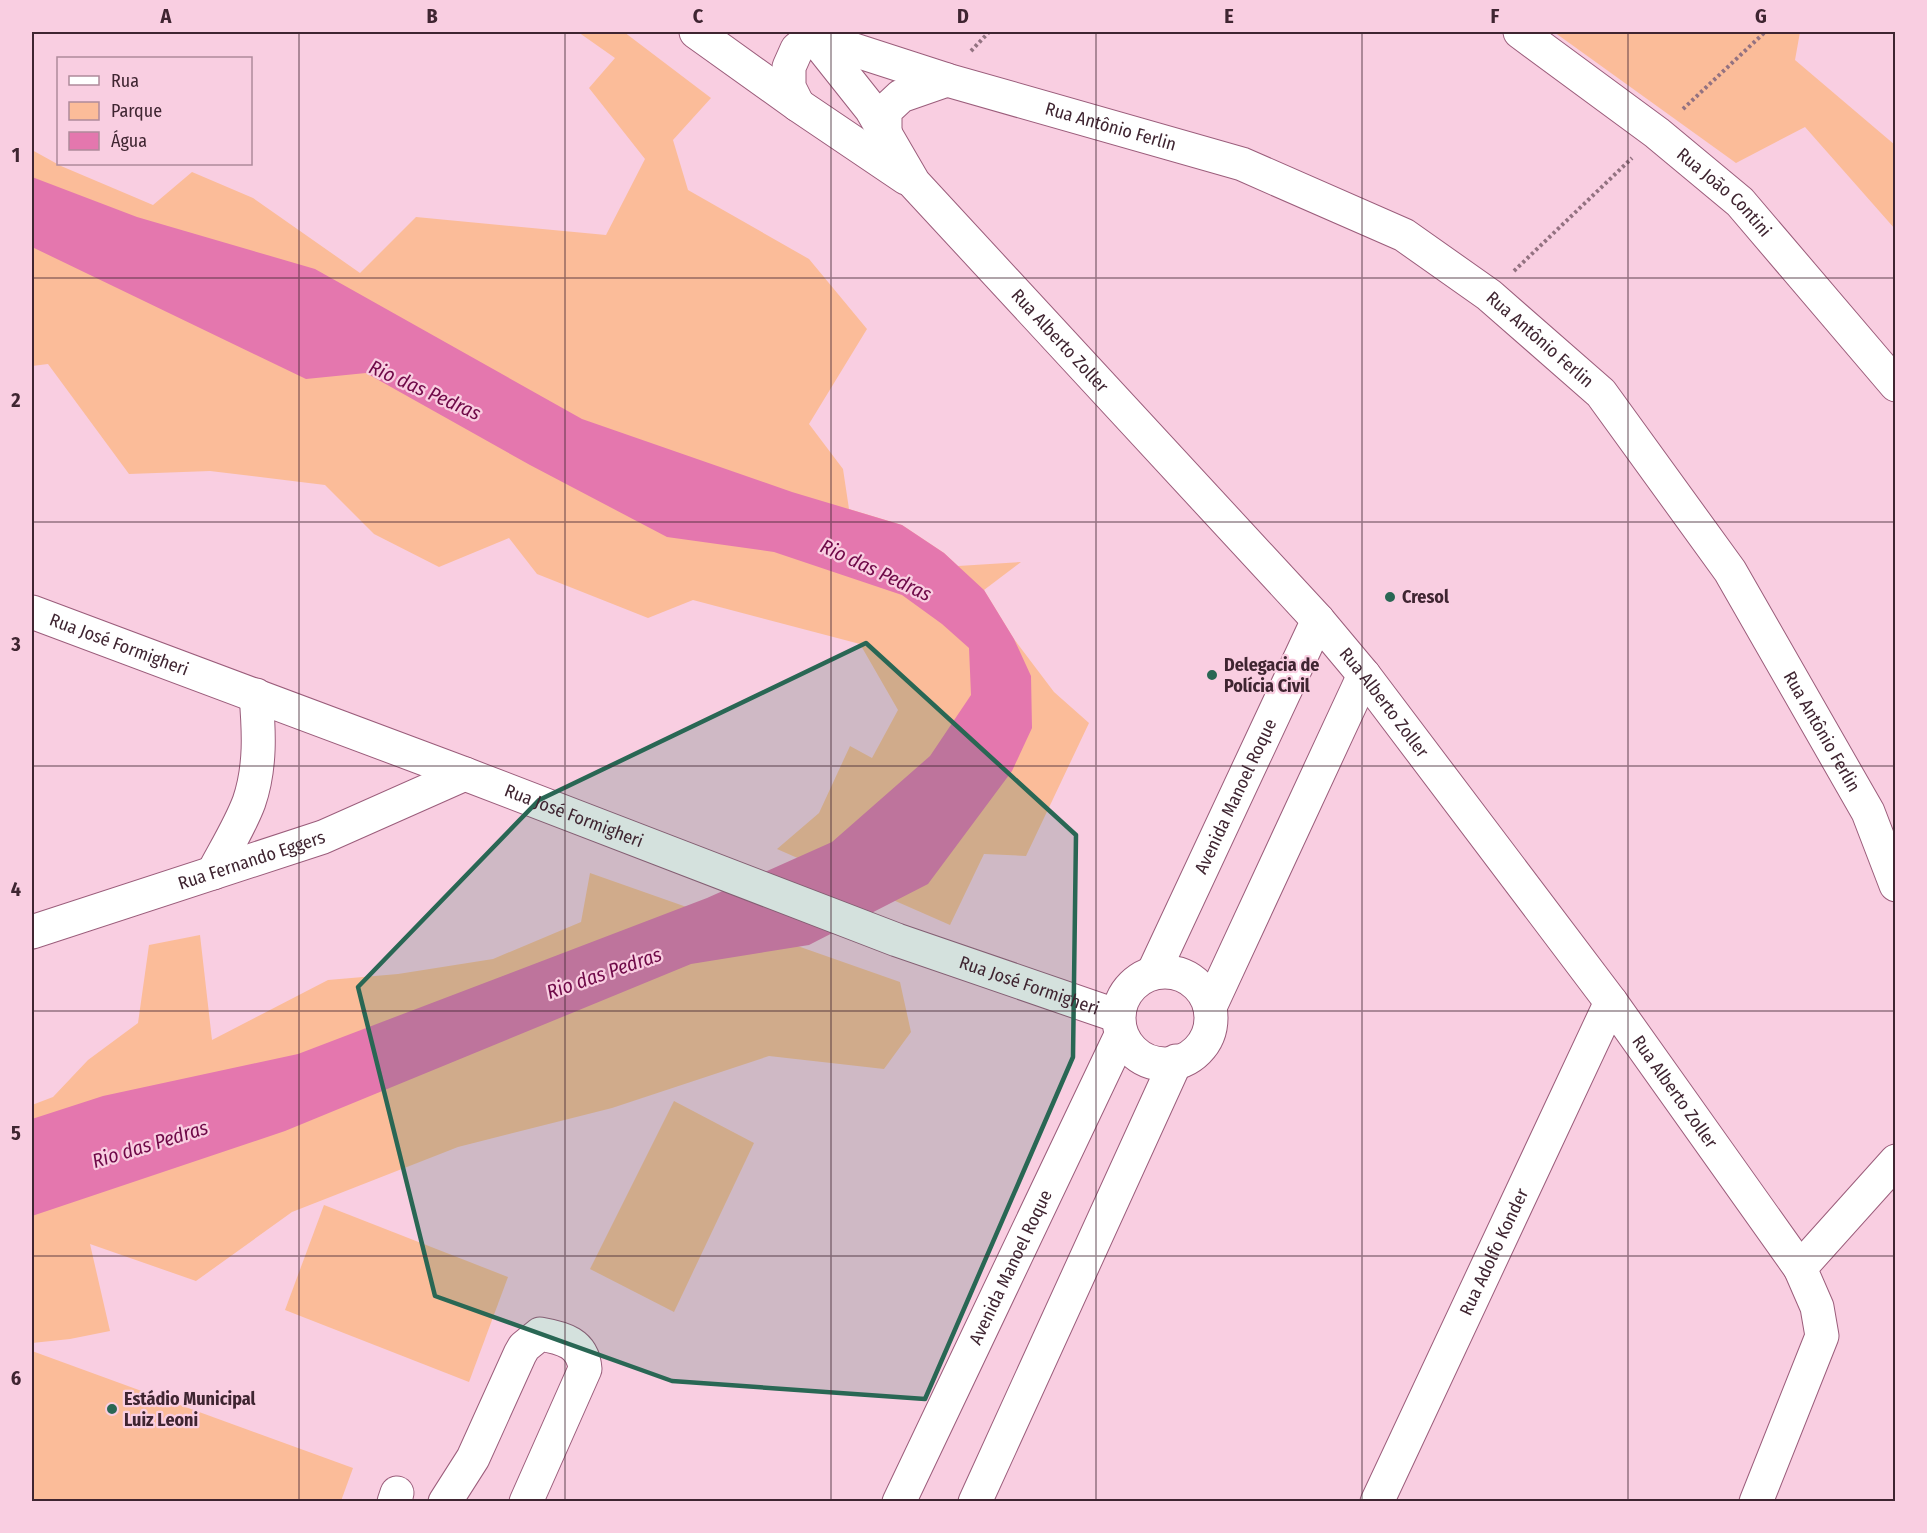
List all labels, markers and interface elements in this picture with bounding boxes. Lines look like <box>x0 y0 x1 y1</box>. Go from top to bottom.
text: A <box>160 4 173 28</box>
text: B <box>426 4 438 28</box>
text: C <box>693 4 704 28</box>
text: D <box>957 4 969 28</box>
text: E <box>1224 4 1234 28</box>
text: F <box>1491 4 1500 28</box>
text: G <box>1755 4 1767 28</box>
legend <box>57 57 252 165</box>
text: Rua <box>111 70 139 92</box>
street label: Rua Antônio Ferlin <box>1043 97 1179 156</box>
text: Parque <box>111 100 162 122</box>
text: Água <box>111 129 147 152</box>
text: 1 <box>12 143 20 167</box>
street label: Rua João Contini <box>1672 143 1776 241</box>
street label: Rua Alberto Zoller <box>1007 284 1113 397</box>
street label: Rua Antônio Ferlin <box>1482 287 1598 392</box>
water label: Rio das Pedras <box>365 355 485 426</box>
text: 2 <box>10 388 21 412</box>
water label: Rio das Pedras <box>817 534 936 606</box>
place label: Cresol <box>1402 586 1449 608</box>
marker: Cresol <box>1383 590 1397 604</box>
street label: Rua José Formigheri <box>47 609 192 681</box>
text: 3 <box>10 632 21 656</box>
street label: Rua Alberto Zoller <box>1335 643 1434 762</box>
place label: Delegacia de Polícia Civil <box>1224 654 1319 697</box>
street label: Rua Antônio Ferlin <box>1779 667 1865 796</box>
marker: Delegacia de Polícia Civil <box>1205 668 1219 682</box>
street label: Avenida Manoel Roque <box>1190 715 1281 877</box>
street label: Rua José Formigheri <box>502 779 646 852</box>
street label: Rua Fernando Eggers <box>175 826 328 895</box>
text: 4 <box>11 877 21 901</box>
water label: Rio das Pedras <box>543 942 665 1004</box>
street label: Rua José Formigheri <box>956 951 1102 1020</box>
street label: Rua Alberto Zoller <box>1627 1031 1723 1153</box>
water label: Rio das Pedras <box>89 1115 211 1173</box>
text: 5 <box>11 1121 21 1145</box>
street label: Rua Adolfo Konder <box>1455 1184 1533 1319</box>
street label: Avenida Manoel Roque <box>964 1186 1057 1348</box>
text: 6 <box>11 1366 21 1390</box>
place label: Estádio Municipal Luiz Leoni <box>124 1388 256 1431</box>
marker: Estádio Municipal Luiz Leoni <box>105 1402 119 1416</box>

